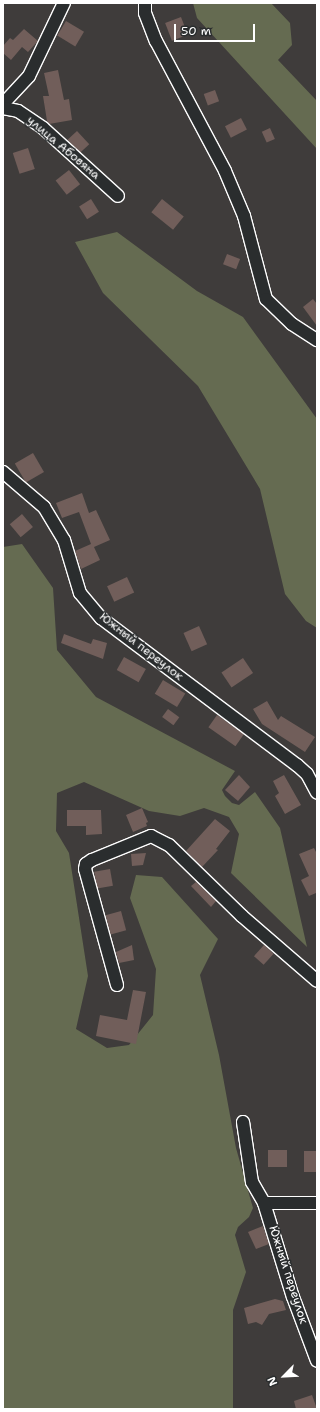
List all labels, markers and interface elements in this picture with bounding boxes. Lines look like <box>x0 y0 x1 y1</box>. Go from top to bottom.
scale bar <box>176 16 257 42</box>
text: 50 m <box>181 23 211 39</box>
street label: улица Абовяна <box>24 113 102 183</box>
street label: Южный переулок <box>96 610 186 684</box>
street label: Южный переулок <box>265 1224 311 1326</box>
north arrow <box>264 1356 304 1396</box>
text: N <box>264 1374 281 1388</box>

